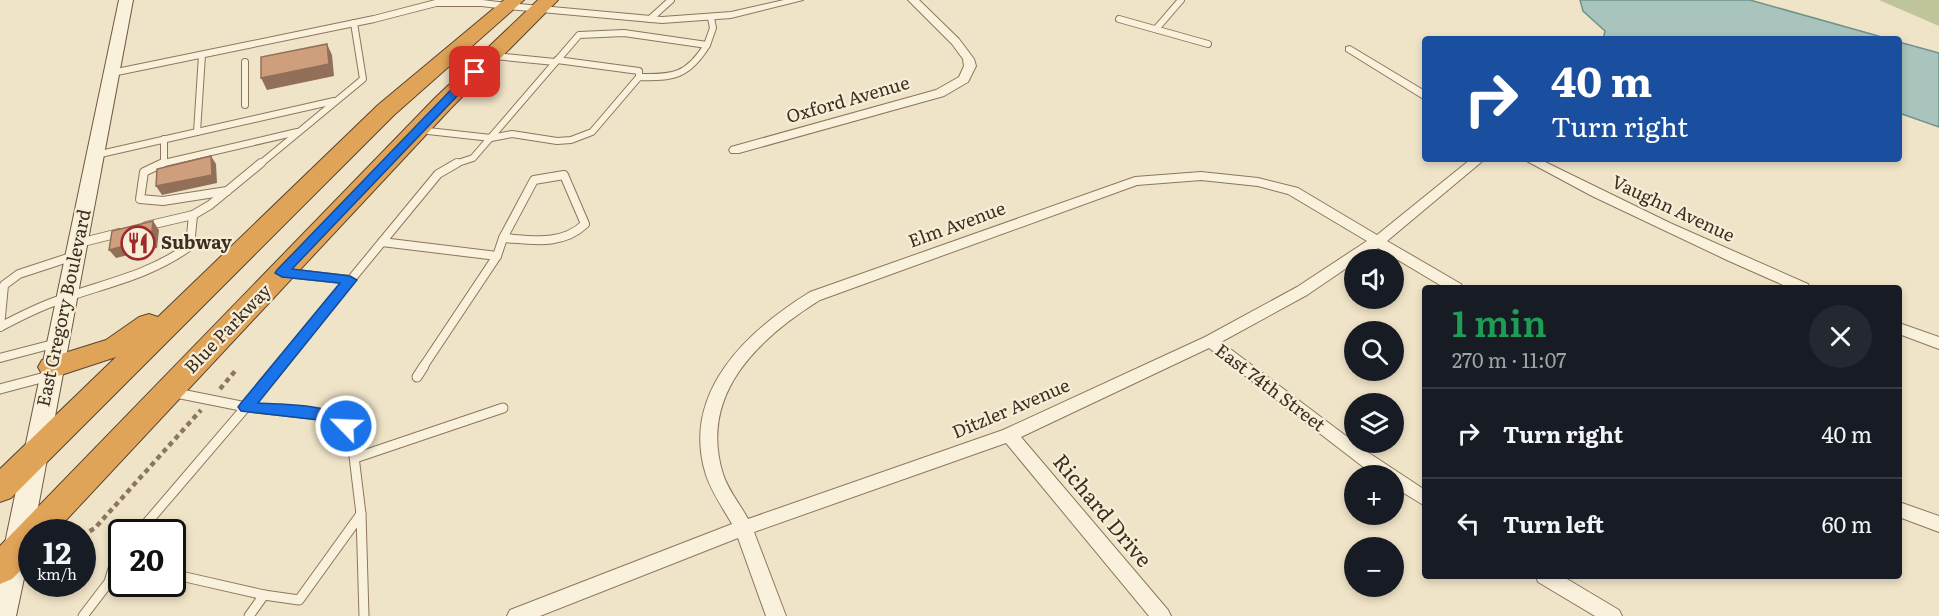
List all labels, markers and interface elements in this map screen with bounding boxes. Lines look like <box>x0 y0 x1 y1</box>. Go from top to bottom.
pin <box>449 46 500 97</box>
text: 40 m <box>1551 48 1652 110</box>
icon: arrive <box>458 55 491 88</box>
icon: right <box>1452 60 1530 138</box>
street label: Oxford Avenue <box>783 68 912 129</box>
text: Turn right <box>1551 105 1688 145</box>
street label: Vaughn Avenue <box>1608 167 1740 248</box>
street label: Elm Avenue <box>904 194 1009 254</box>
street label: East Gregory Boulevard <box>28 206 97 409</box>
restaurant icon: Subway <box>120 225 156 261</box>
place label: Subway <box>161 228 232 255</box>
map controls <box>1344 249 1404 597</box>
button: sound <box>1344 249 1404 309</box>
street label: Blue Parkway <box>177 277 277 379</box>
text: 1 min <box>1452 295 1547 348</box>
button: close <box>1809 305 1872 368</box>
button: search <box>1344 321 1404 381</box>
street label: East 74th Street <box>1210 336 1332 438</box>
text: 270 m · 11:07 <box>1452 344 1566 374</box>
street label: Ditzler Avenue <box>947 371 1073 445</box>
button: layers <box>1344 393 1404 453</box>
position arrow <box>314 394 378 458</box>
icon: right <box>1452 417 1485 450</box>
text: Turn right <box>1503 417 1623 450</box>
text: 40 m <box>1821 417 1872 450</box>
street label: Richard Drive <box>1047 446 1161 573</box>
button: + <box>1344 465 1404 525</box>
icon: left <box>1452 507 1485 540</box>
text: Turn left <box>1503 507 1604 540</box>
text: 60 m <box>1822 507 1872 540</box>
speed limit sign: 20 <box>108 519 186 597</box>
text: 12 <box>43 529 71 573</box>
button: − <box>1344 537 1404 597</box>
text: km/h <box>37 562 77 585</box>

